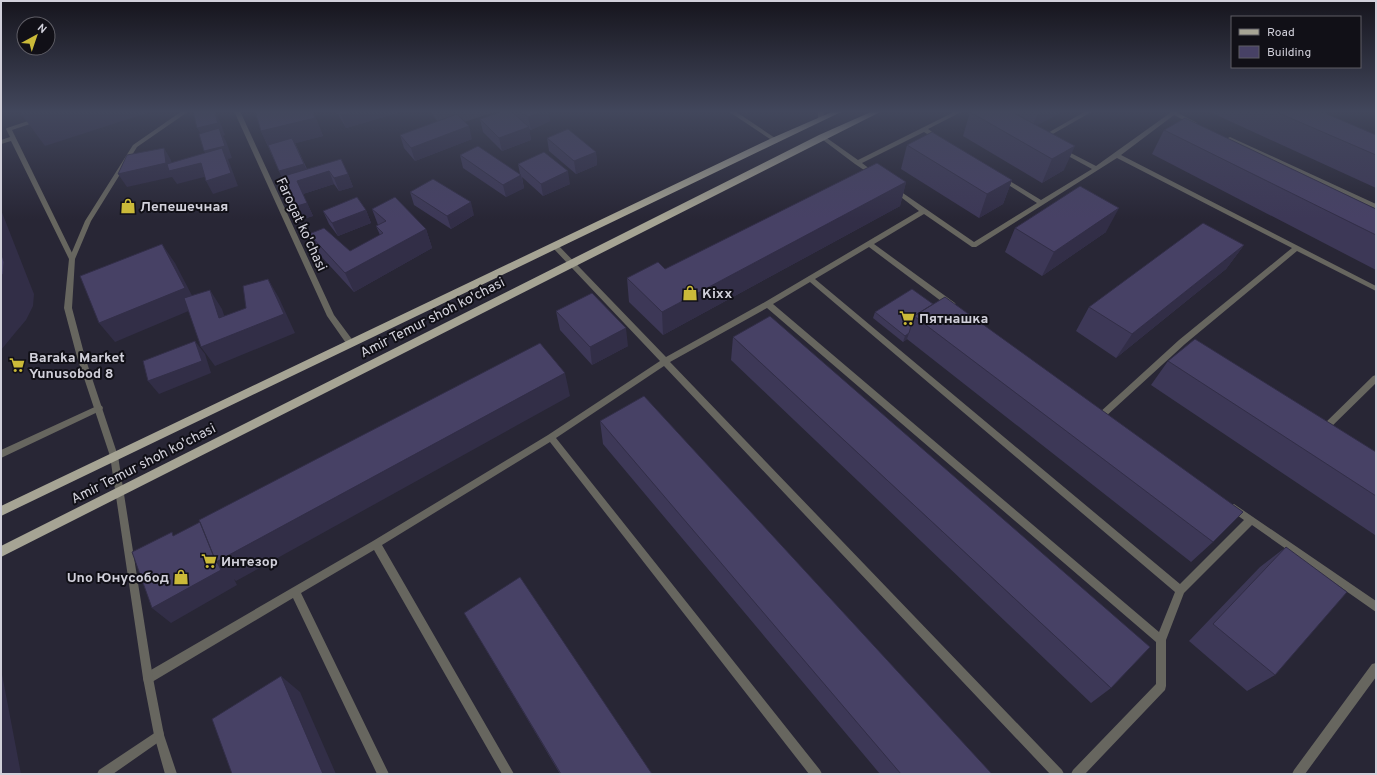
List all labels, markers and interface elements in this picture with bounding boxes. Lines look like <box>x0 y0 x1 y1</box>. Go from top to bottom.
north arrow <box>16 16 56 56</box>
legend <box>1231 16 1361 68</box>
text: N <box>34 21 49 37</box>
text: Road <box>1267 25 1295 41</box>
text: Building <box>1267 45 1311 61</box>
street label: Farogat ko'chasi <box>272 175 330 274</box>
shop icon: Лепешечная <box>119 197 137 215</box>
place label: Лепешечная <box>140 199 228 216</box>
street label: Amir Temur shoh ko'chasi <box>357 274 508 362</box>
shop icon: Kixx <box>681 284 699 302</box>
place label: Kixx <box>702 286 732 303</box>
supermarket icon: Пятнашка <box>898 309 916 327</box>
place label: Пятнашка <box>919 311 988 328</box>
place label: Baraka Market Yunusobod 8 <box>29 350 125 383</box>
supermarket icon: Baraka Market Yunusobod 8 <box>8 356 26 374</box>
street label: Amir Temur shoh ko'chasi <box>68 420 219 508</box>
supermarket icon: Интезор <box>200 552 218 570</box>
place label: Интезор <box>221 554 278 571</box>
shop icon: Uno Юнусобод <box>172 568 190 586</box>
place label: Uno Юнусобод <box>67 570 169 587</box>

